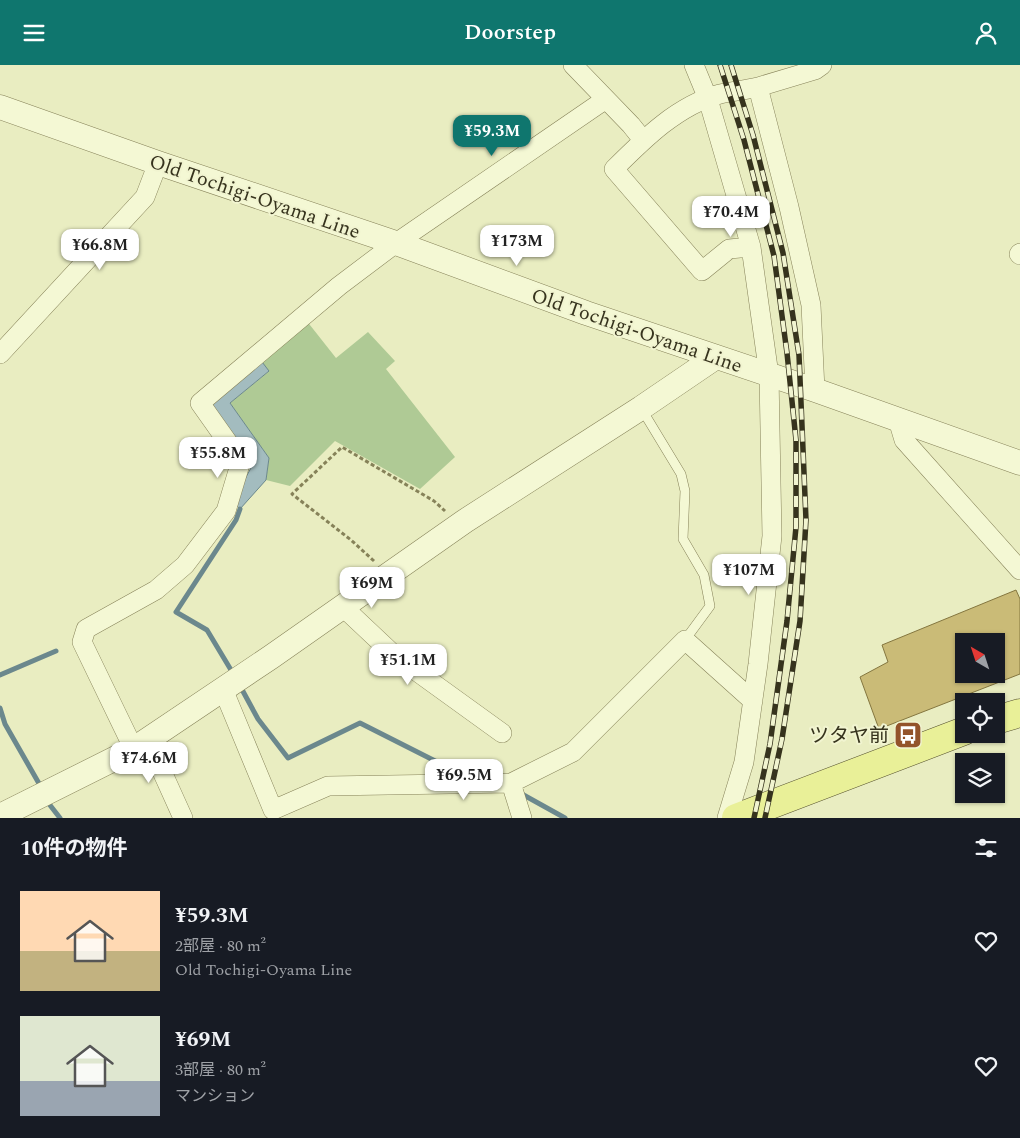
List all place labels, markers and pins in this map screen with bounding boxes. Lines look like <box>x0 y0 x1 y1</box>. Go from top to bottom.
pin: ¥59.3M <box>451 114 533 157</box>
pin: ¥70.4M <box>690 195 772 238</box>
pin: ¥173M <box>482 225 552 267</box>
pin: ¥66.8M <box>59 229 141 271</box>
pin: ¥55.8M <box>177 437 259 479</box>
pin: ¥107M <box>714 553 784 596</box>
pin: ¥69M <box>342 567 402 609</box>
pin: ¥51.1M <box>367 643 449 686</box>
bus stop icon: ツタヤ前 <box>893 720 923 750</box>
place label: ツタヤ前 <box>809 721 889 751</box>
pin: ¥74.6M <box>108 741 190 784</box>
pin: ¥69.5M <box>423 759 505 801</box>

